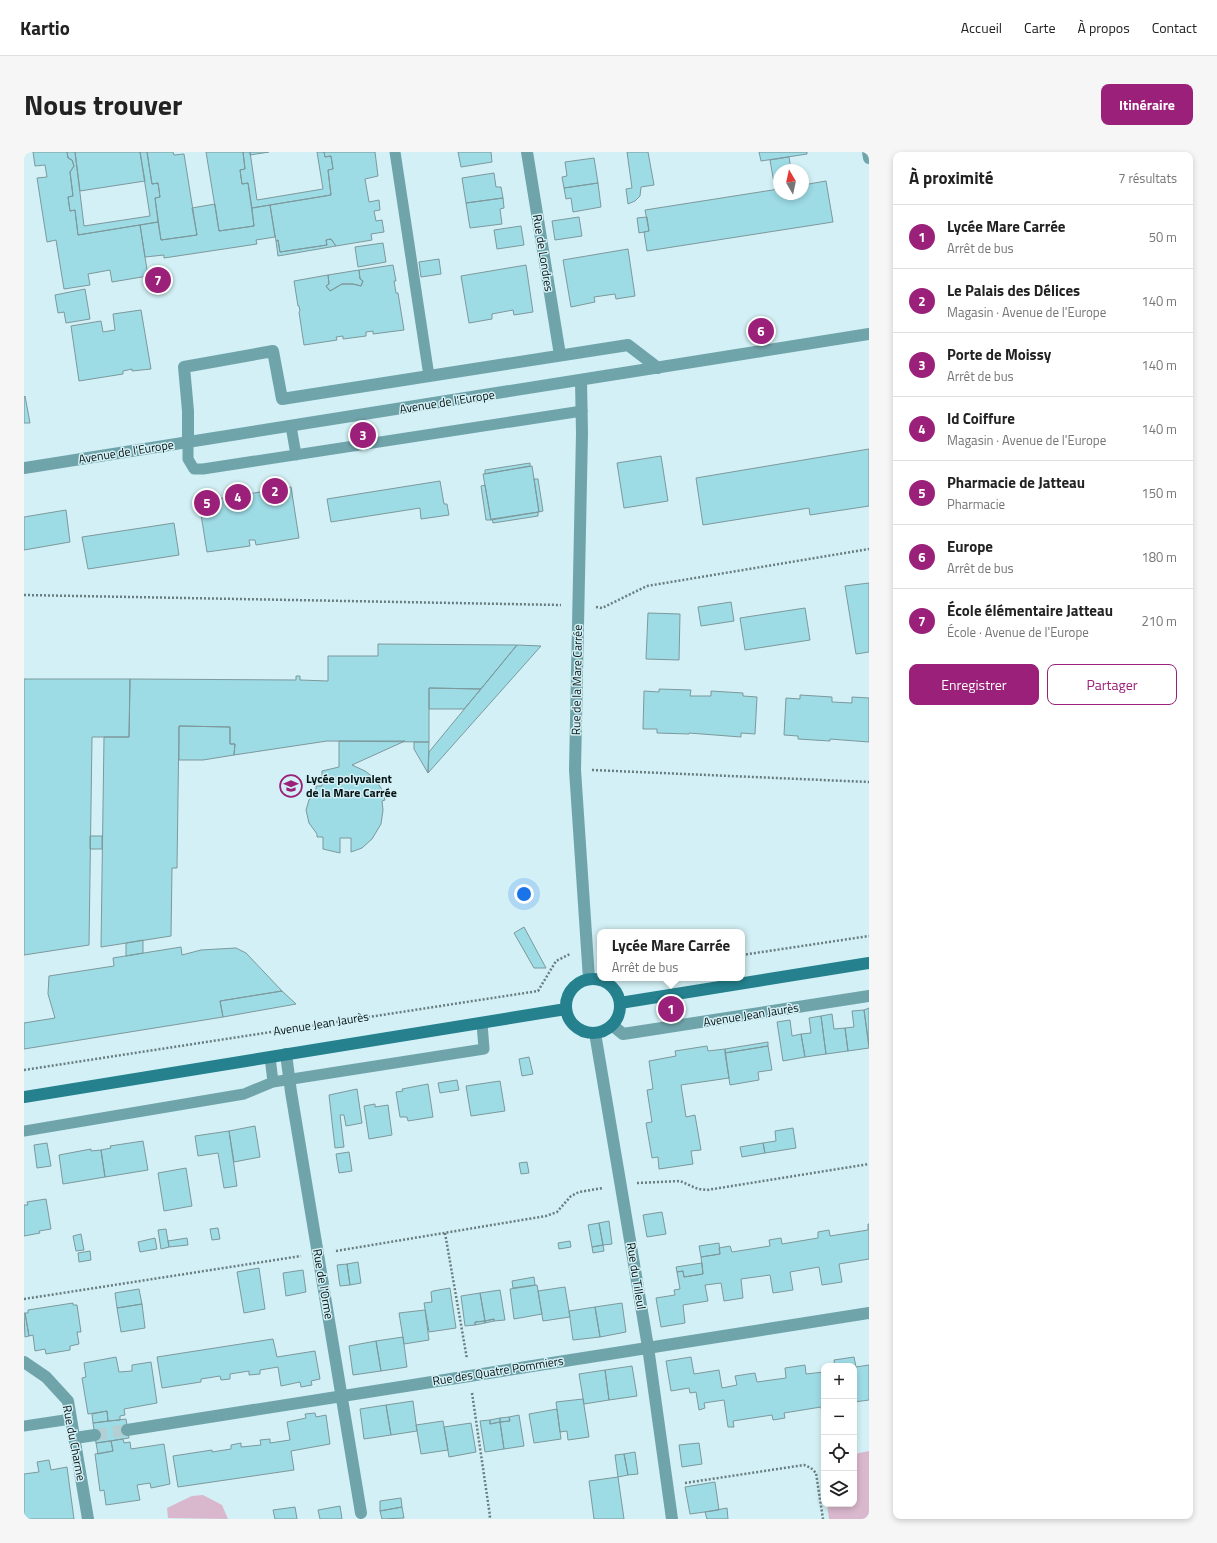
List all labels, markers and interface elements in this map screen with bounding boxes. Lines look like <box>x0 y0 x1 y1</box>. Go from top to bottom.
text: Kartio <box>20 13 70 42</box>
text: Accueil <box>961 17 1002 38</box>
text: Carte <box>1024 17 1056 38</box>
text: À propos <box>1078 17 1130 38</box>
text: Contact <box>1152 17 1197 38</box>
text: Nous trouver <box>24 83 182 126</box>
button: Itinéraire <box>1101 84 1193 125</box>
north arrow <box>773 164 809 200</box>
text: À proximité <box>909 165 993 191</box>
text: 7 résultats <box>1118 168 1177 188</box>
street label: Rue de Londres <box>528 213 559 293</box>
text: Lycée Mare Carrée <box>947 215 1066 238</box>
text: 1 <box>918 227 926 247</box>
text: 50 m <box>1149 227 1177 247</box>
text: Arrêt de bus <box>947 238 1014 258</box>
pin: 7 <box>145 265 171 295</box>
text: Le Palais des Délices <box>947 279 1080 302</box>
text: 2 <box>918 291 926 311</box>
text: 140 m <box>1141 291 1177 311</box>
text: Magasin · Avenue de l'Europe <box>947 302 1106 322</box>
pin: 6 <box>748 316 774 346</box>
text: Porte de Moissy <box>947 343 1051 366</box>
text: 3 <box>918 355 926 375</box>
text: 140 m <box>1141 355 1177 375</box>
text: Arrêt de bus <box>947 366 1014 386</box>
street label: Avenue de l'Europe <box>398 385 496 418</box>
text: Id Coiffure <box>947 407 1015 430</box>
text: 4 <box>918 419 926 439</box>
text: 140 m <box>1141 419 1177 439</box>
pin: 3 <box>350 420 376 450</box>
text: Magasin · Avenue de l'Europe <box>947 430 1106 450</box>
street label: Avenue de l'Europe <box>77 435 175 468</box>
text: Pharmacie de Jatteau <box>947 471 1085 494</box>
pin: 2 <box>262 476 288 506</box>
pin: 4 <box>225 482 251 512</box>
text: 5 <box>918 483 926 503</box>
text: 150 m <box>1141 483 1177 503</box>
pin: 5 <box>194 488 220 518</box>
text: Pharmacie <box>947 494 1005 514</box>
text: Europe <box>947 535 993 558</box>
text: 6 <box>918 547 926 567</box>
text: 180 m <box>1141 547 1177 567</box>
text: Arrêt de bus <box>947 558 1014 578</box>
text: École élémentaire Jatteau <box>947 599 1113 622</box>
text: 7 <box>918 611 926 631</box>
text: 210 m <box>1141 611 1177 631</box>
text: École · Avenue de l'Europe <box>947 622 1089 642</box>
street label: Rue de la Mare Carrée <box>566 625 587 735</box>
button: Enregistrer <box>909 664 1039 705</box>
button: Partager <box>1047 664 1177 705</box>
place label: Lycée polyvalent de la Mare Carrée <box>306 769 397 802</box>
school or university icon: Lycée polyvalent de la Mare Carrée <box>278 773 304 799</box>
your location <box>514 884 534 904</box>
popup <box>597 929 745 981</box>
text: Lycée Mare Carrée <box>612 934 730 957</box>
text: Arrêt de bus <box>612 957 678 977</box>
pin: 1 <box>658 994 684 1024</box>
street label: Avenue Jean Jaurès <box>702 998 800 1031</box>
street label: Avenue Jean Jaurès <box>272 1007 370 1040</box>
street label: Rue du Tilleul <box>622 1241 651 1311</box>
street label: Rue de l'Orme <box>308 1247 339 1320</box>
street label: Rue des Quatre Pommiers <box>431 1351 565 1390</box>
map controls <box>821 1363 857 1507</box>
button: + <box>821 1363 857 1399</box>
button: − <box>821 1399 857 1435</box>
street label: Rue du Charme <box>58 1403 91 1483</box>
button: locate <box>821 1435 857 1471</box>
button: layers <box>821 1471 857 1507</box>

